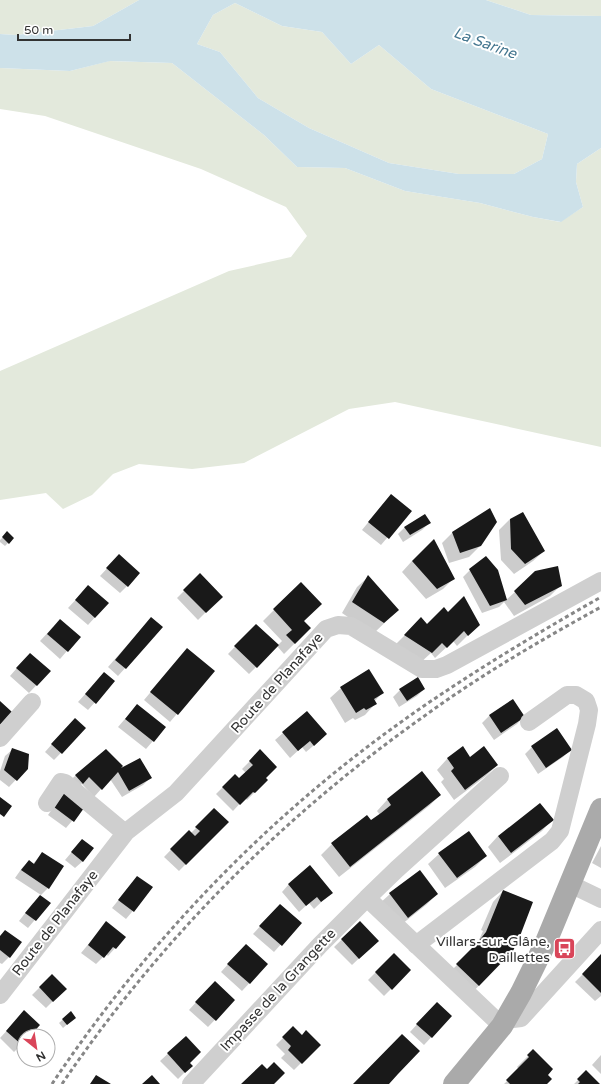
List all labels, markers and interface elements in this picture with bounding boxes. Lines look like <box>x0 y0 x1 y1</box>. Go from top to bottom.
scale bar <box>18 16 130 42</box>
text: 50 m <box>24 23 53 37</box>
water label: La Sarine <box>451 23 520 63</box>
street label: Route de Planafaye <box>227 629 327 737</box>
street label: Route de Planafaye <box>8 867 102 979</box>
street label: Impasse de la Grangette <box>217 925 339 1055</box>
place label: Villars-sur-Glâne, Daillettes <box>436 933 550 966</box>
bus stop icon: Villars-sur-Glâne, Daillettes <box>552 936 578 962</box>
north arrow <box>16 1028 56 1068</box>
text: N <box>34 1048 48 1064</box>

